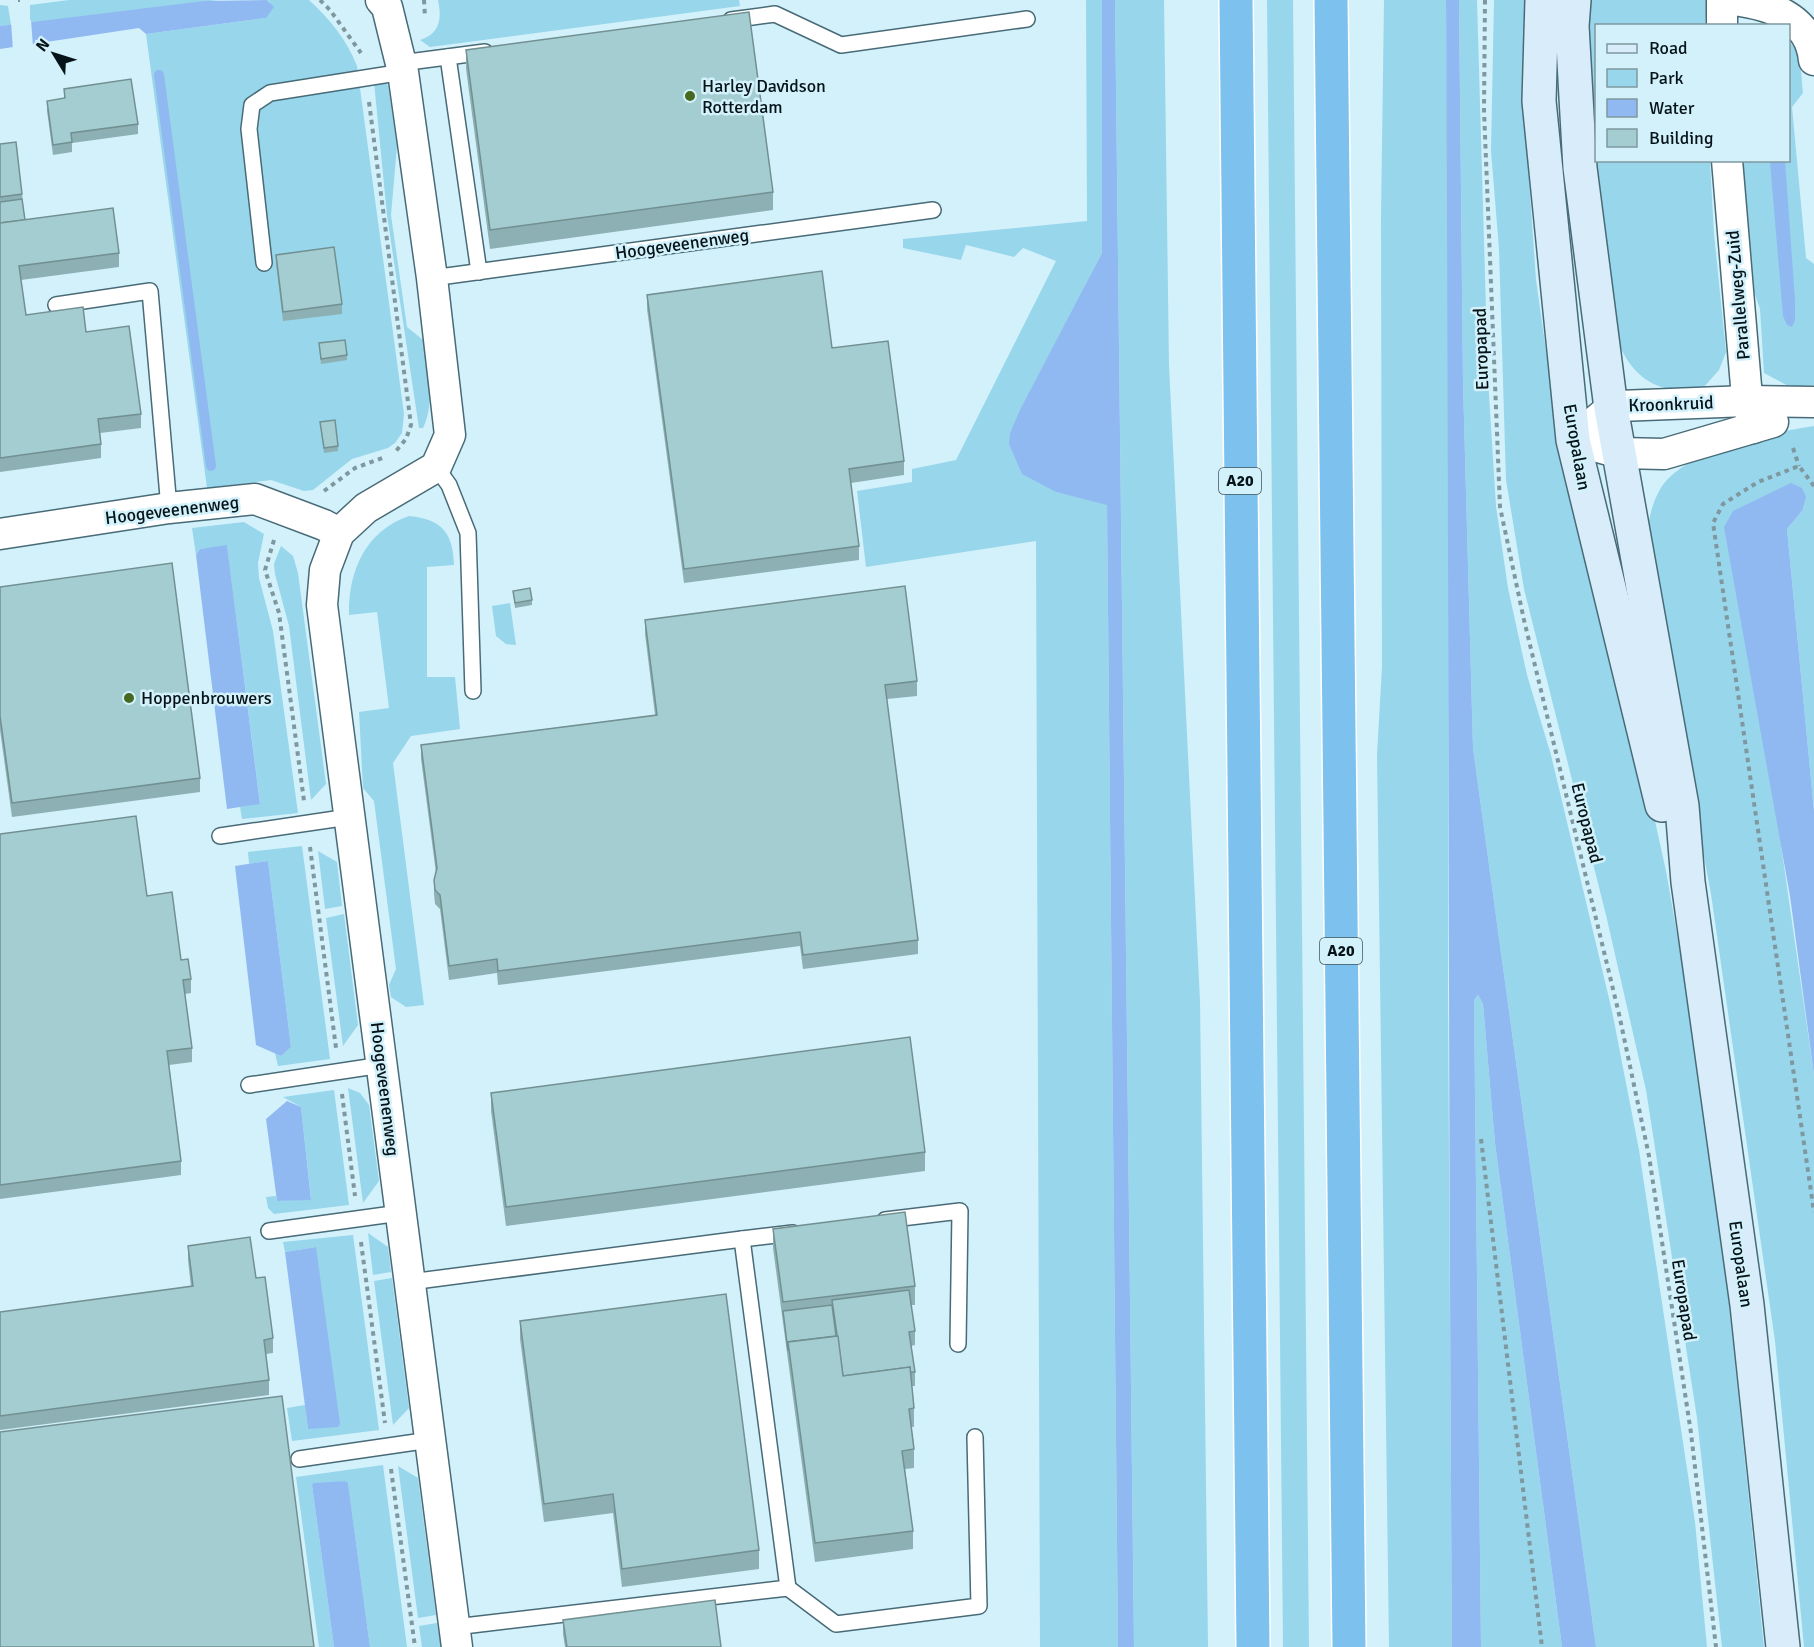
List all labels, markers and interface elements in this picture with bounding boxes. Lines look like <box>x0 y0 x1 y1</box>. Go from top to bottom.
north arrow <box>24 24 84 84</box>
legend <box>1595 24 1790 162</box>
text: N <box>32 35 54 56</box>
text: Road <box>1649 37 1688 59</box>
text: Park <box>1649 67 1684 89</box>
place label: Harley Davidson Rotterdam <box>702 75 826 118</box>
marker: Harley Davidson Rotterdam <box>683 89 697 103</box>
text: Water <box>1649 97 1695 119</box>
text: Building <box>1649 127 1713 149</box>
street label: Hoogeveenenweg <box>614 224 750 264</box>
street label: Parallelweg-Zuid <box>1721 229 1755 361</box>
street label: Europapad <box>1469 308 1493 390</box>
street label: Kroonkruid <box>1628 392 1714 416</box>
street label: Europalaan <box>1559 402 1595 492</box>
road number: A20 <box>1219 468 1261 494</box>
street label: Hoogeveenenweg <box>104 491 240 529</box>
place label: Hoppenbrouwers <box>141 687 272 709</box>
marker: Hoppenbrouwers <box>122 691 136 705</box>
street label: Europapad <box>1566 780 1608 866</box>
road number: A20 <box>1320 938 1362 964</box>
street label: Hoogeveenenweg <box>366 1021 404 1157</box>
street label: Europalaan <box>1724 1219 1758 1309</box>
street label: Europapad <box>1667 1258 1701 1342</box>

